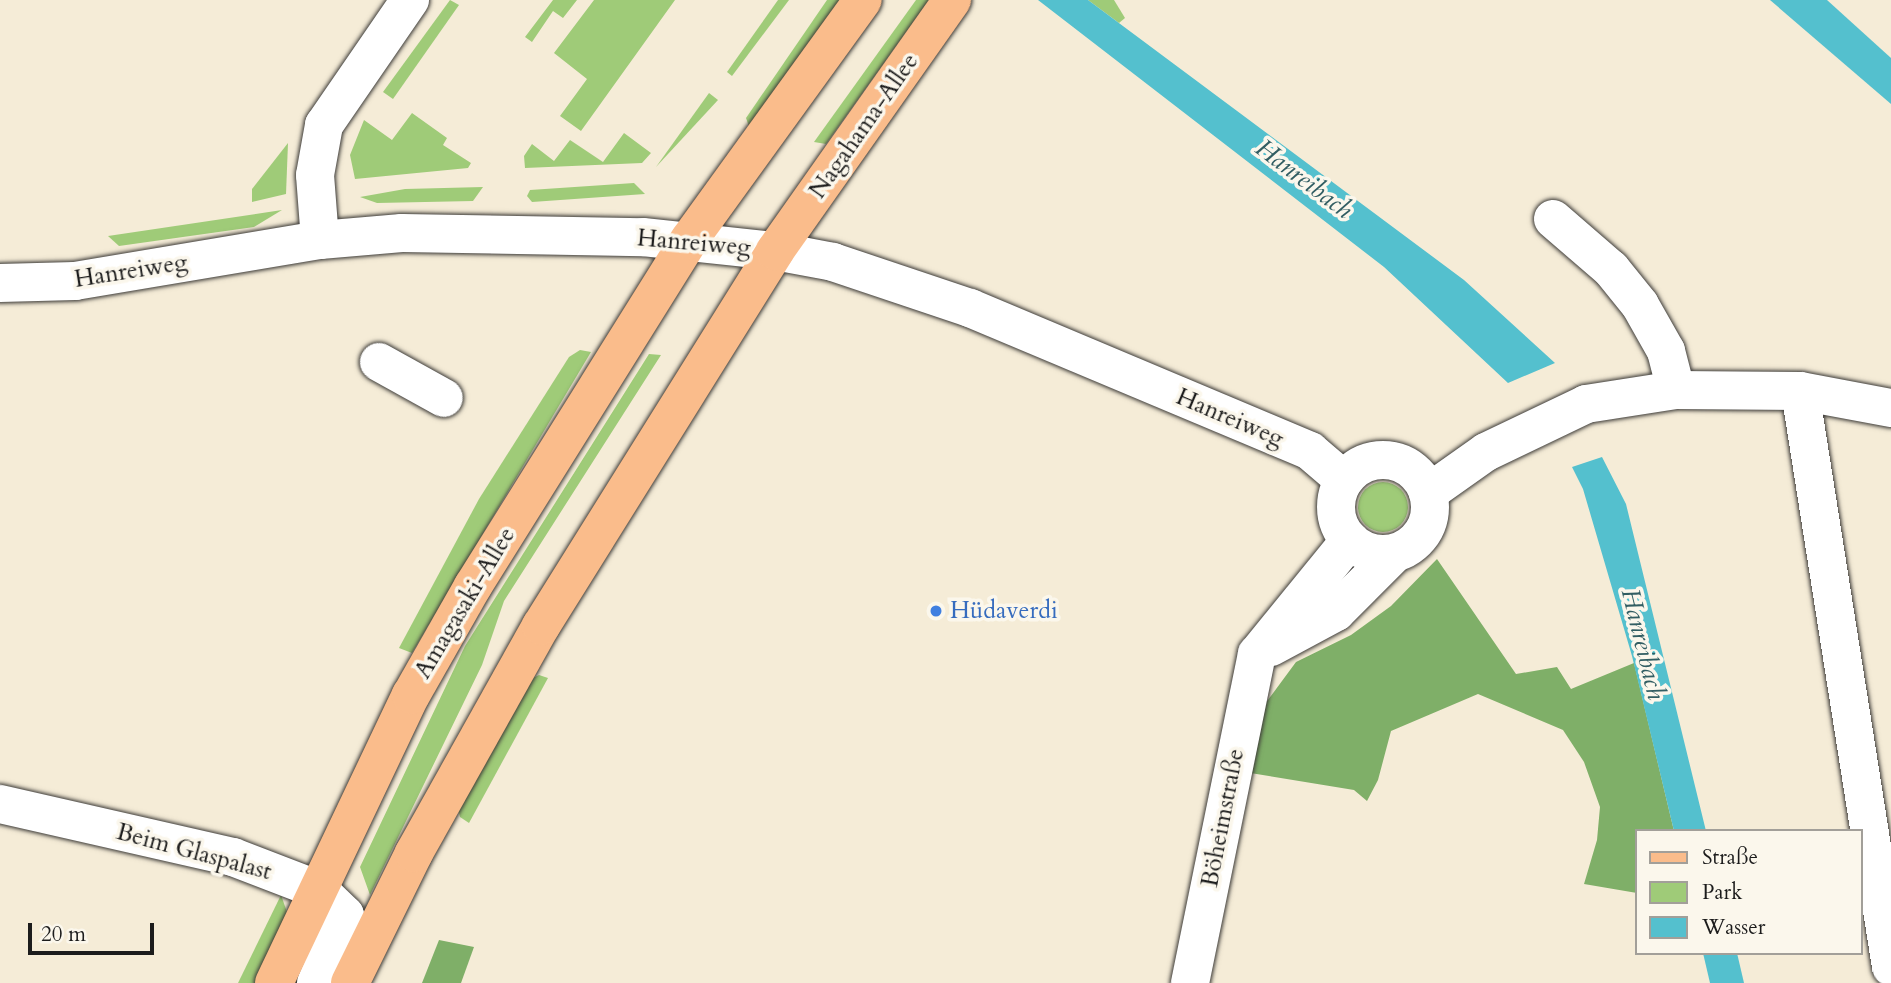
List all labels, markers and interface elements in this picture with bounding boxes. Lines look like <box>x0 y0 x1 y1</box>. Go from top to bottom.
street label: Nagahama-Allee <box>803 48 925 204</box>
water label: Hanreibach <box>1249 132 1359 226</box>
street label: Hanreiweg <box>636 224 752 262</box>
street label: Hanreiweg <box>72 248 190 294</box>
street label: Hanreiweg <box>1172 382 1288 454</box>
street label: Amagasaki-Allee <box>409 522 521 684</box>
water label: Hanreibach <box>1614 585 1672 703</box>
place label: Hüdaverdi <box>950 597 1058 625</box>
marker: Hüdaverdi <box>928 603 944 619</box>
street label: Böheimstraße <box>1195 746 1251 890</box>
street label: Beim Glaspalast <box>113 817 275 887</box>
legend <box>1636 829 1863 955</box>
text: Straße <box>1702 843 1758 872</box>
text: Park <box>1702 878 1742 907</box>
scale bar <box>32 909 158 953</box>
text: Wasser <box>1702 913 1766 942</box>
text: 20 m <box>41 920 86 949</box>

